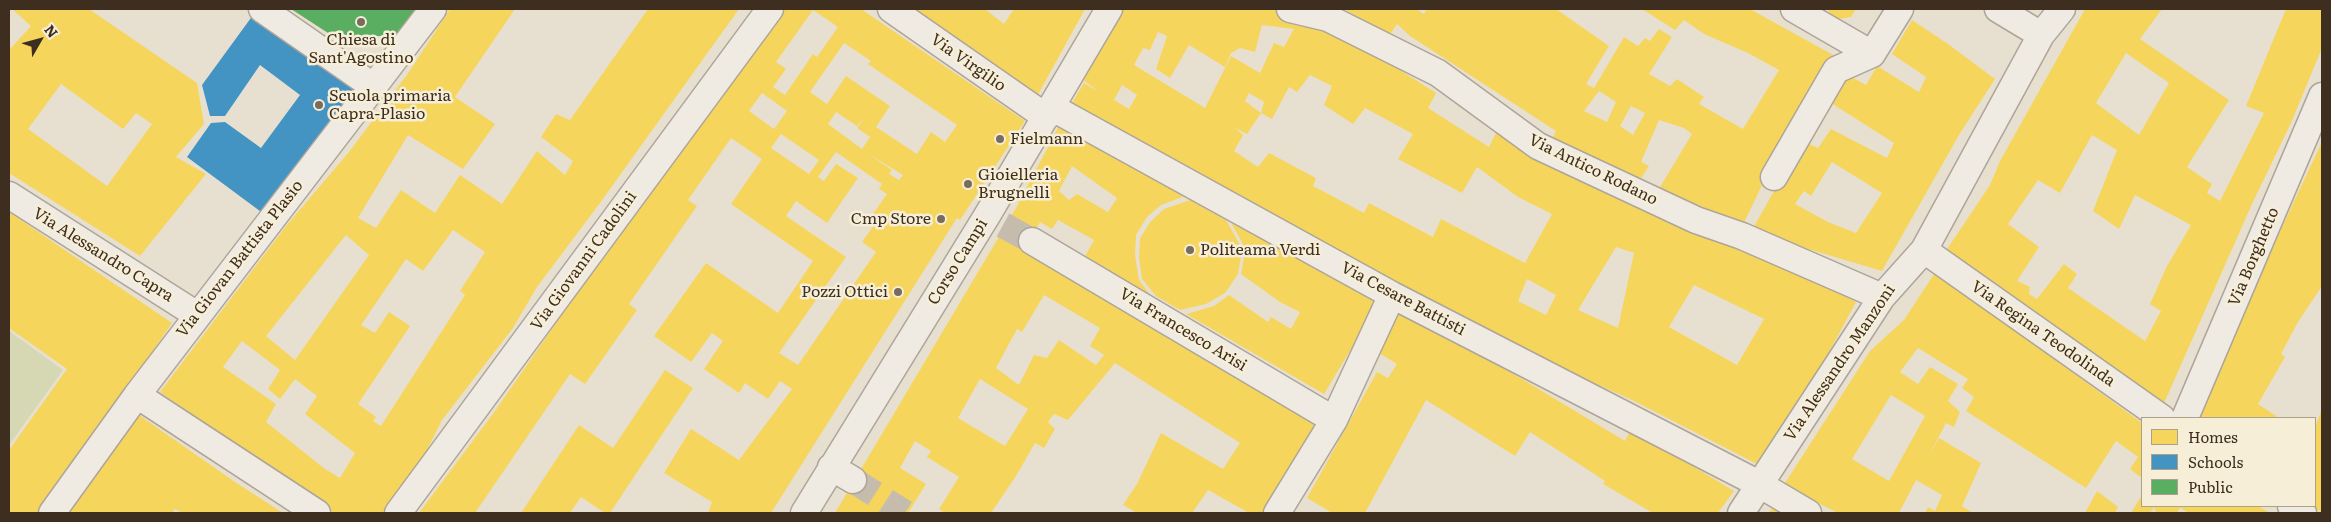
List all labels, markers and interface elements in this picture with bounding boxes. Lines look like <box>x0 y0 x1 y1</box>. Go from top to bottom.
north arrow <box>15 15 65 65</box>
marker: Chiesa di Sant'Agostino <box>355 16 367 28</box>
text: N <box>40 20 63 42</box>
place label: Chiesa di Sant'Agostino <box>308 30 414 68</box>
street label: Via Virgilio <box>927 30 1009 96</box>
place label: Scuola primaria Capra-Plasio <box>329 86 451 124</box>
marker: Scuola primaria Capra-Plasio <box>313 99 325 111</box>
place label: Fielmann <box>1010 129 1083 149</box>
street label: Via Antico Rodano <box>1525 130 1661 210</box>
marker: Fielmann <box>994 133 1006 145</box>
place label: Gioielleria Brugnelli <box>978 165 1058 203</box>
street label: Via Giovan Battista Plasio <box>173 177 307 341</box>
marker: Gioielleria Brugnelli <box>962 178 974 190</box>
street label: Via Giovanni Cadolini <box>527 188 641 334</box>
street label: Via Alessandro Capra <box>29 204 177 306</box>
street label: Via Borghetto <box>2225 205 2283 309</box>
place label: Cmp Store <box>851 209 931 229</box>
marker: Cmp Store <box>935 213 947 225</box>
street label: Corso Campi <box>924 215 992 309</box>
place label: Politeama Verdi <box>1200 240 1320 260</box>
marker: Politeama Verdi <box>1184 244 1196 256</box>
street label: Via Cesare Battisti <box>1337 258 1469 340</box>
street label: Via Regina Teodolinda <box>1967 277 2119 391</box>
street label: Via Alessandro Manzoni <box>1780 281 1900 445</box>
place label: Pozzi Ottici <box>801 282 888 302</box>
street label: Via Francesco Arisi <box>1116 284 1250 376</box>
marker: Pozzi Ottici <box>892 286 904 298</box>
legend <box>2141 417 2316 507</box>
text: Homes <box>2188 425 2238 448</box>
text: Schools <box>2188 450 2243 473</box>
text: Public <box>2188 475 2233 498</box>

